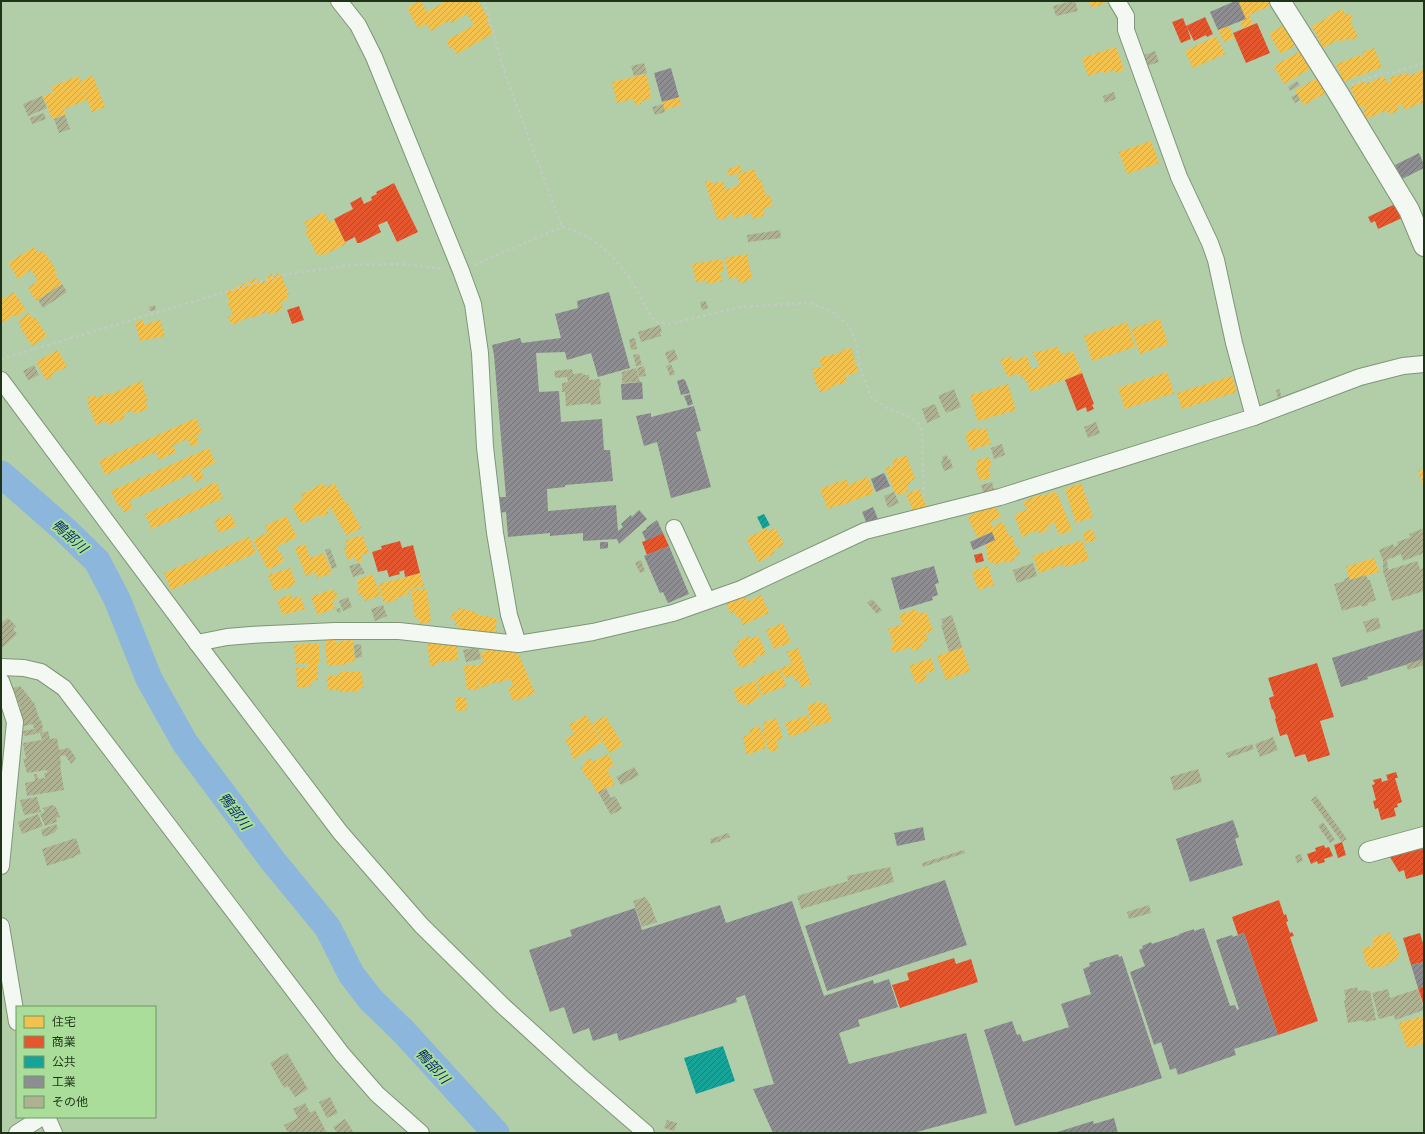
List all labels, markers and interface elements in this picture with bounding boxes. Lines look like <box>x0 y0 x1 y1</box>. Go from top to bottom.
water label: 鴨部川 <box>48 515 93 558</box>
water label: 鴨部川 <box>215 789 256 835</box>
legend <box>16 1006 156 1118</box>
text: 住宅 <box>52 1014 76 1029</box>
text: 商業 <box>52 1034 76 1049</box>
water label: 鴨部川 <box>412 1045 455 1089</box>
text: 公共 <box>52 1054 76 1069</box>
text: 工業 <box>52 1074 76 1089</box>
text: その他 <box>52 1094 88 1109</box>

